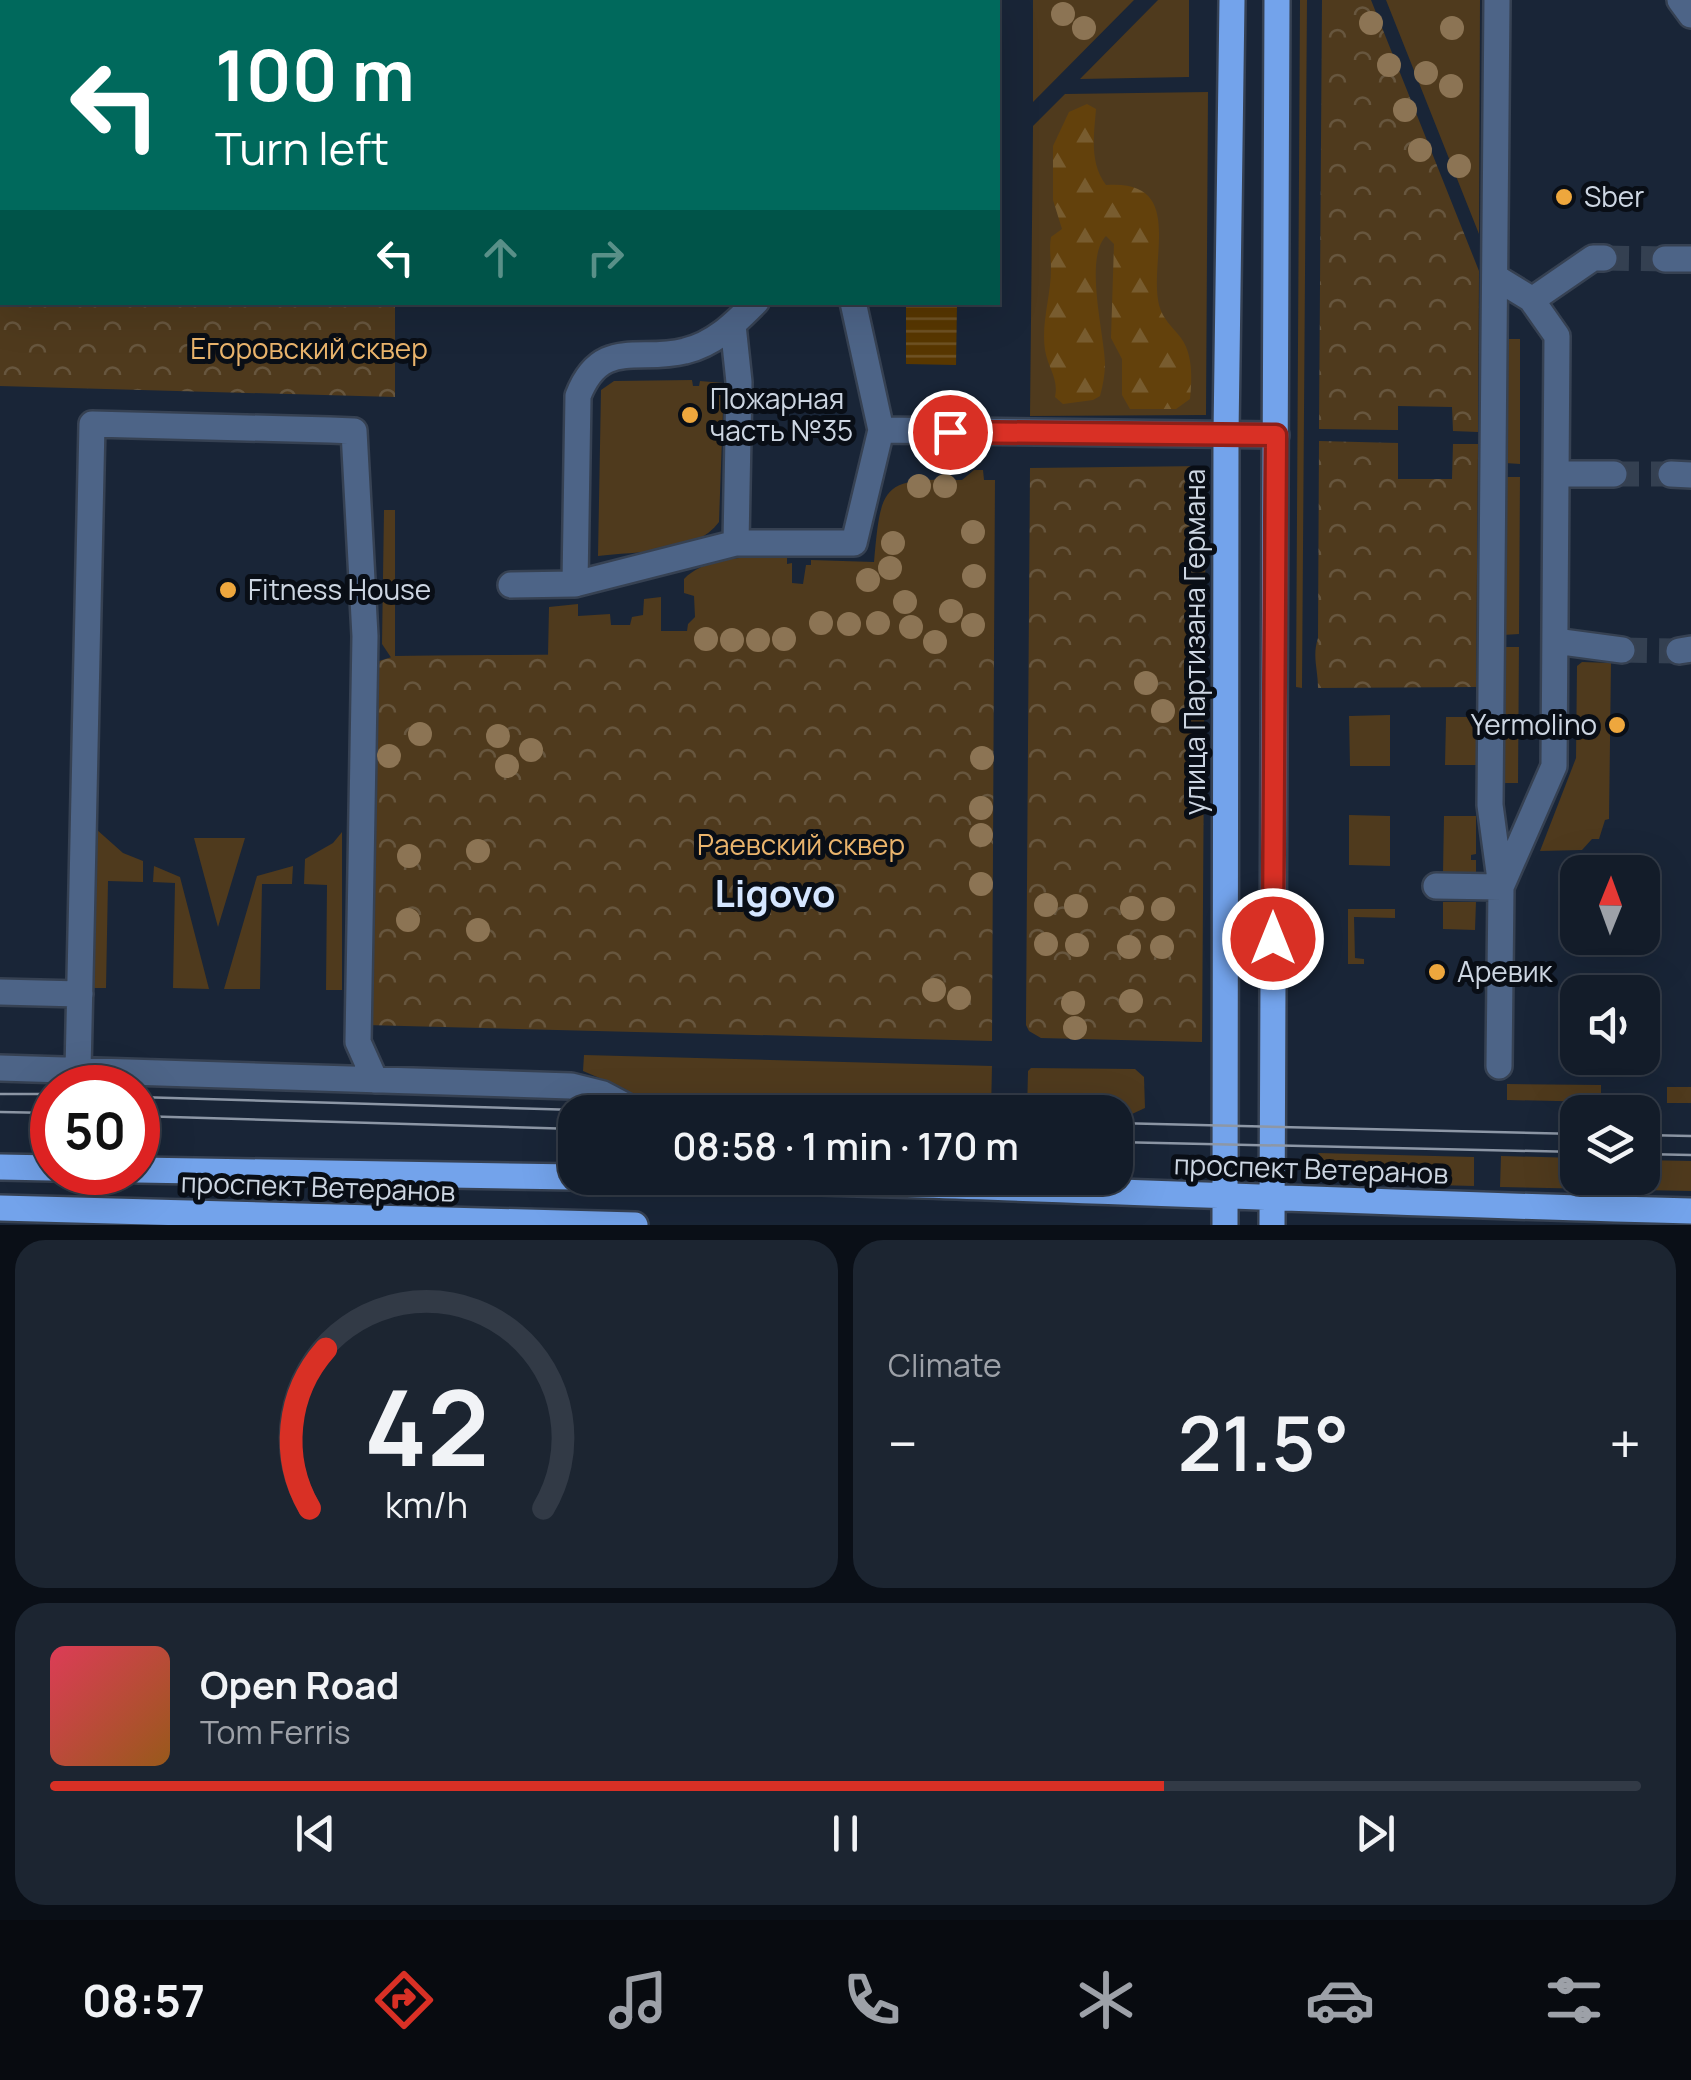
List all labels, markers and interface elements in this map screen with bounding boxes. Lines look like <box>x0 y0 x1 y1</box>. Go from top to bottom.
text: 100 m <box>215 26 415 122</box>
icon: left <box>50 40 180 170</box>
text: Turn left <box>215 117 389 179</box>
place label: Sber <box>1584 177 1644 215</box>
marker: Sber <box>1553 186 1575 208</box>
icon: left <box>368 230 423 285</box>
icon: ahead <box>473 230 528 285</box>
icon: right <box>578 230 633 285</box>
park label: Егоровский сквер <box>190 329 428 367</box>
place label: Пожарная часть №35 <box>710 379 853 449</box>
pin <box>908 390 993 475</box>
marker: Пожарная часть №35 <box>679 404 701 426</box>
icon: arrive <box>923 405 978 460</box>
street label: улица Партизана Германа <box>1175 469 1213 815</box>
place label: Fitness House <box>248 570 431 608</box>
marker: Fitness House <box>217 579 239 601</box>
place label: Yermolino <box>1471 705 1597 743</box>
marker: Yermolino <box>1606 714 1628 736</box>
park label: Раевский сквер <box>697 825 905 863</box>
north arrow <box>1560 855 1660 955</box>
map controls <box>1560 855 1660 1195</box>
district label: Ligovo <box>715 866 835 918</box>
position arrow <box>1221 887 1325 991</box>
place label: Аревик <box>1457 952 1554 990</box>
marker: Аревик <box>1426 961 1448 983</box>
button: sound <box>1560 975 1660 1075</box>
speed limit sign: 50 <box>30 1065 160 1195</box>
button: layers <box>1560 1095 1660 1195</box>
text: 08:58 · 1 min · 170 m <box>672 1119 1019 1171</box>
street label: проспект Ветеранов <box>1173 1144 1449 1192</box>
street label: проспект Ветеранов <box>180 1162 456 1210</box>
text: Climate <box>888 1343 1002 1387</box>
text: 42 <box>364 1355 489 1497</box>
text: 21.5° <box>1178 1391 1349 1494</box>
text: − <box>888 1405 918 1481</box>
text: + <box>1609 1405 1641 1481</box>
text: km/h <box>385 1480 468 1529</box>
text: Open Road <box>200 1658 399 1710</box>
text: Tom Ferris <box>200 1710 351 1754</box>
icon: previous <box>288 1806 343 1861</box>
icon: pause <box>818 1806 873 1861</box>
icon: next <box>1348 1806 1403 1861</box>
icon: directions <box>369 1965 439 2035</box>
icon: music <box>603 1965 673 2035</box>
icon: phone <box>837 1965 907 2035</box>
icon: climate <box>1071 1965 1141 2035</box>
icon: car <box>1305 1965 1375 2035</box>
icon: filters <box>1539 1965 1609 2035</box>
text: 08:57 <box>82 1969 205 2031</box>

